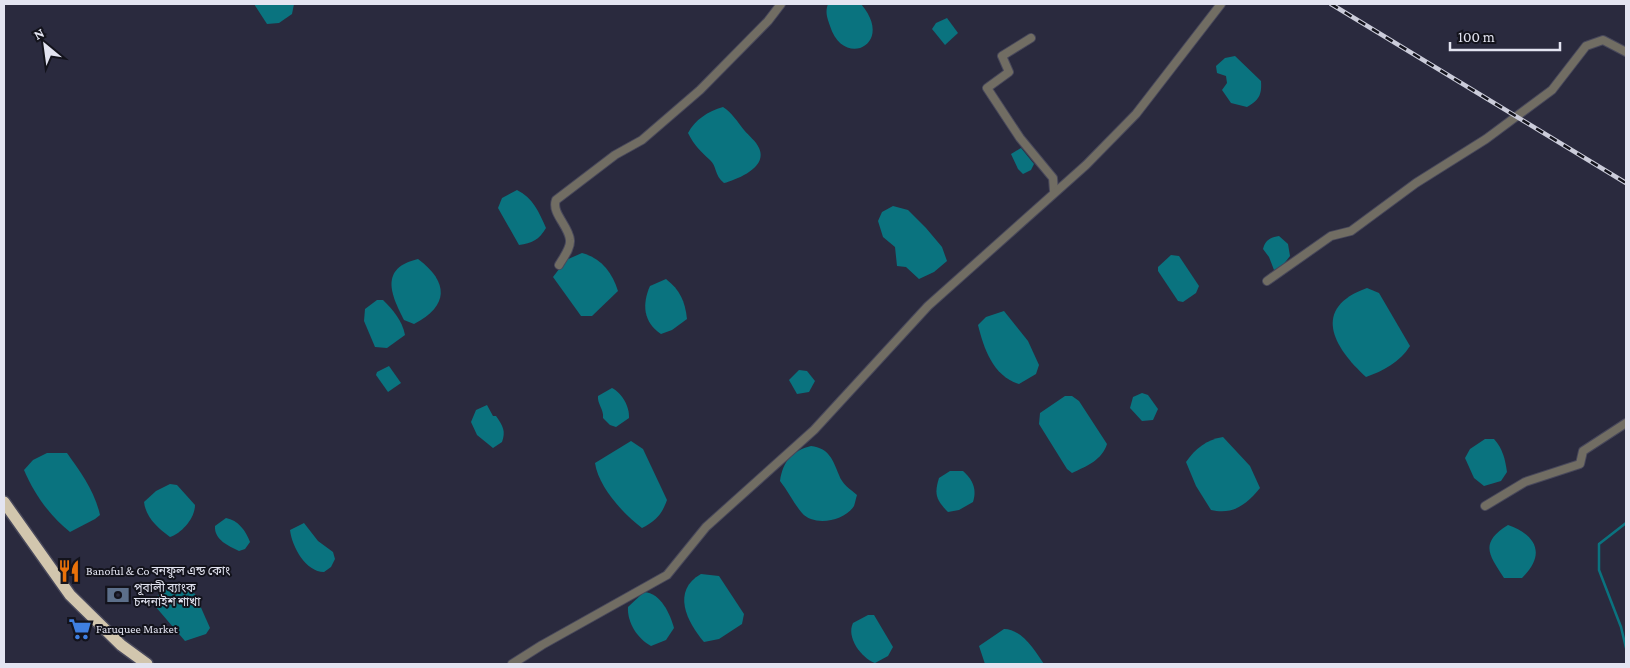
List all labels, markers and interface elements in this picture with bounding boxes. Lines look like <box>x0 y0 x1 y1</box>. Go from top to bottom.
north arrow <box>20 20 70 70</box>
scale bar <box>1450 20 1560 52</box>
text: N <box>31 24 47 43</box>
text: 100 m <box>1458 29 1495 45</box>
restaurant icon: Banoful & Co বনফুল এন্ড কোং <box>56 558 82 584</box>
place label: Banoful & Co বনফুল এন্ড কোং <box>86 564 231 579</box>
place label: পূবালী ব্যাংক চন্দনাইশ শাখা <box>133 580 201 609</box>
bank icon: পূবালী ব্যাংক চন্দনাইশ শাখা <box>105 582 131 608</box>
supermarket icon: Faruquee Market <box>67 616 93 642</box>
place label: Faruquee Market <box>96 622 179 636</box>

